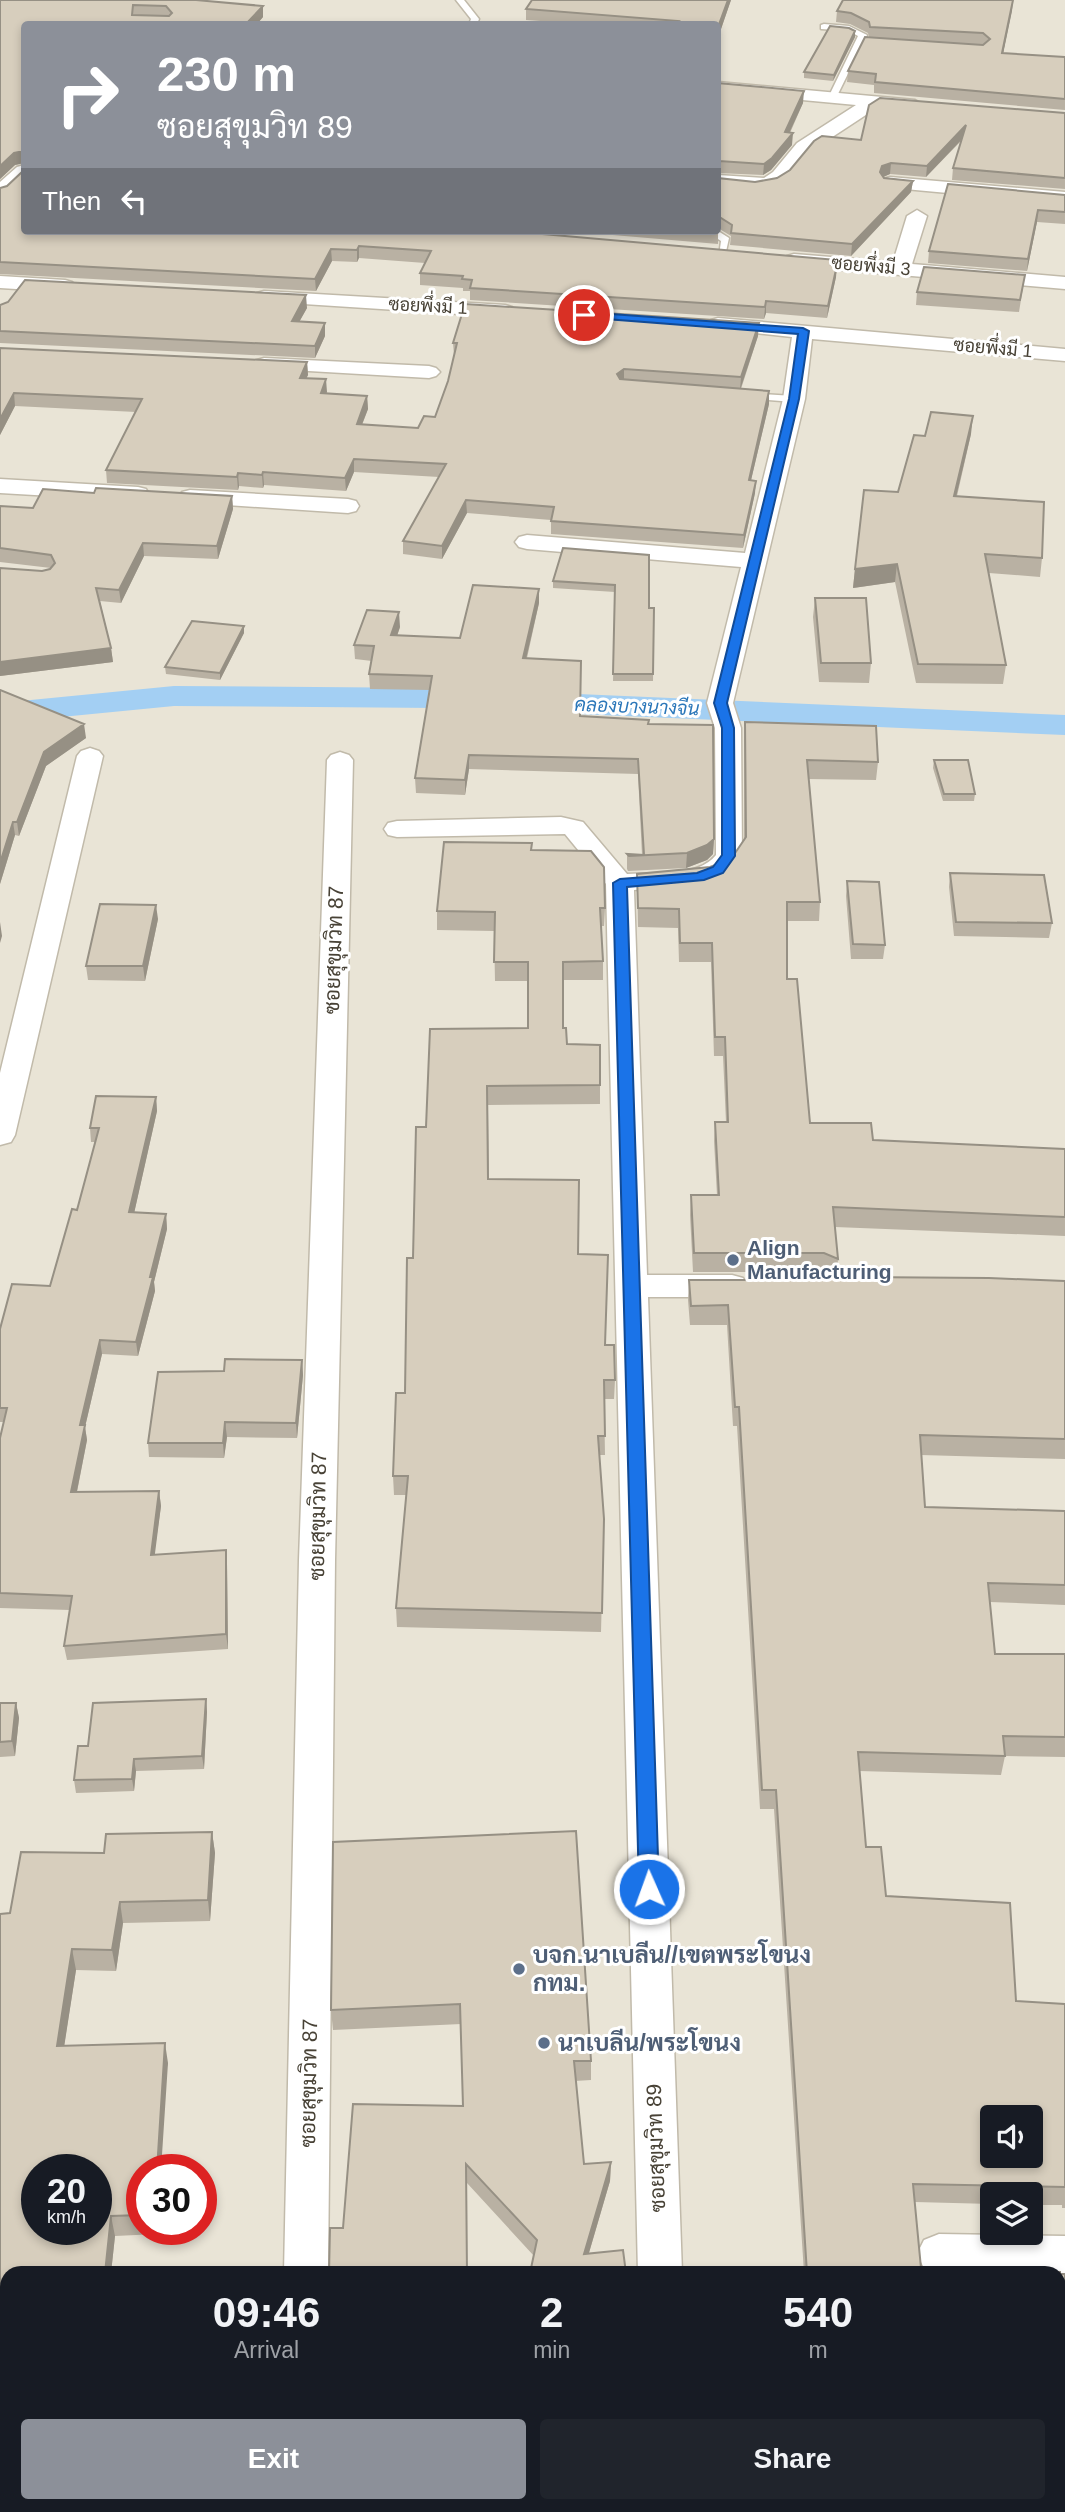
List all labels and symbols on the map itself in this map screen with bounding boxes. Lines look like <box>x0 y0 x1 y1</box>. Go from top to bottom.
street label: ซอยพึ่งมี 3 <box>831 247 912 279</box>
pin <box>554 285 614 345</box>
street label: ซอยพึ่งมี 1 <box>388 288 468 318</box>
street label: ซอยพึ่งมี 1 <box>953 329 1034 361</box>
water label: คลองบางนางจีน <box>574 692 700 719</box>
street label: ซอยสุขุมวิท 87 <box>320 885 350 1015</box>
place label: Align Manufacturing <box>747 1236 892 1283</box>
marker: Align Manufacturing <box>725 1252 741 1268</box>
street label: ซอยสุขุมวิท 87 <box>305 1452 333 1581</box>
position arrow <box>612 1852 686 1926</box>
place label: บจก.นาเบลีน//เขตพระโขนง กทม. <box>533 1939 811 1996</box>
marker: บจก.นาเบลีน//เขตพระโขนง กทม. <box>511 1961 527 1977</box>
street label: ซอยสุขุมวิท 87 <box>296 2019 324 2148</box>
place label: นาเบลีน/พระโขนง <box>558 2027 741 2056</box>
marker: นาเบลีน/พระโขนง <box>536 2035 552 2051</box>
street label: ซอยสุขุมวิท 89 <box>642 2083 672 2213</box>
speed limit sign: 30 <box>126 2154 217 2245</box>

